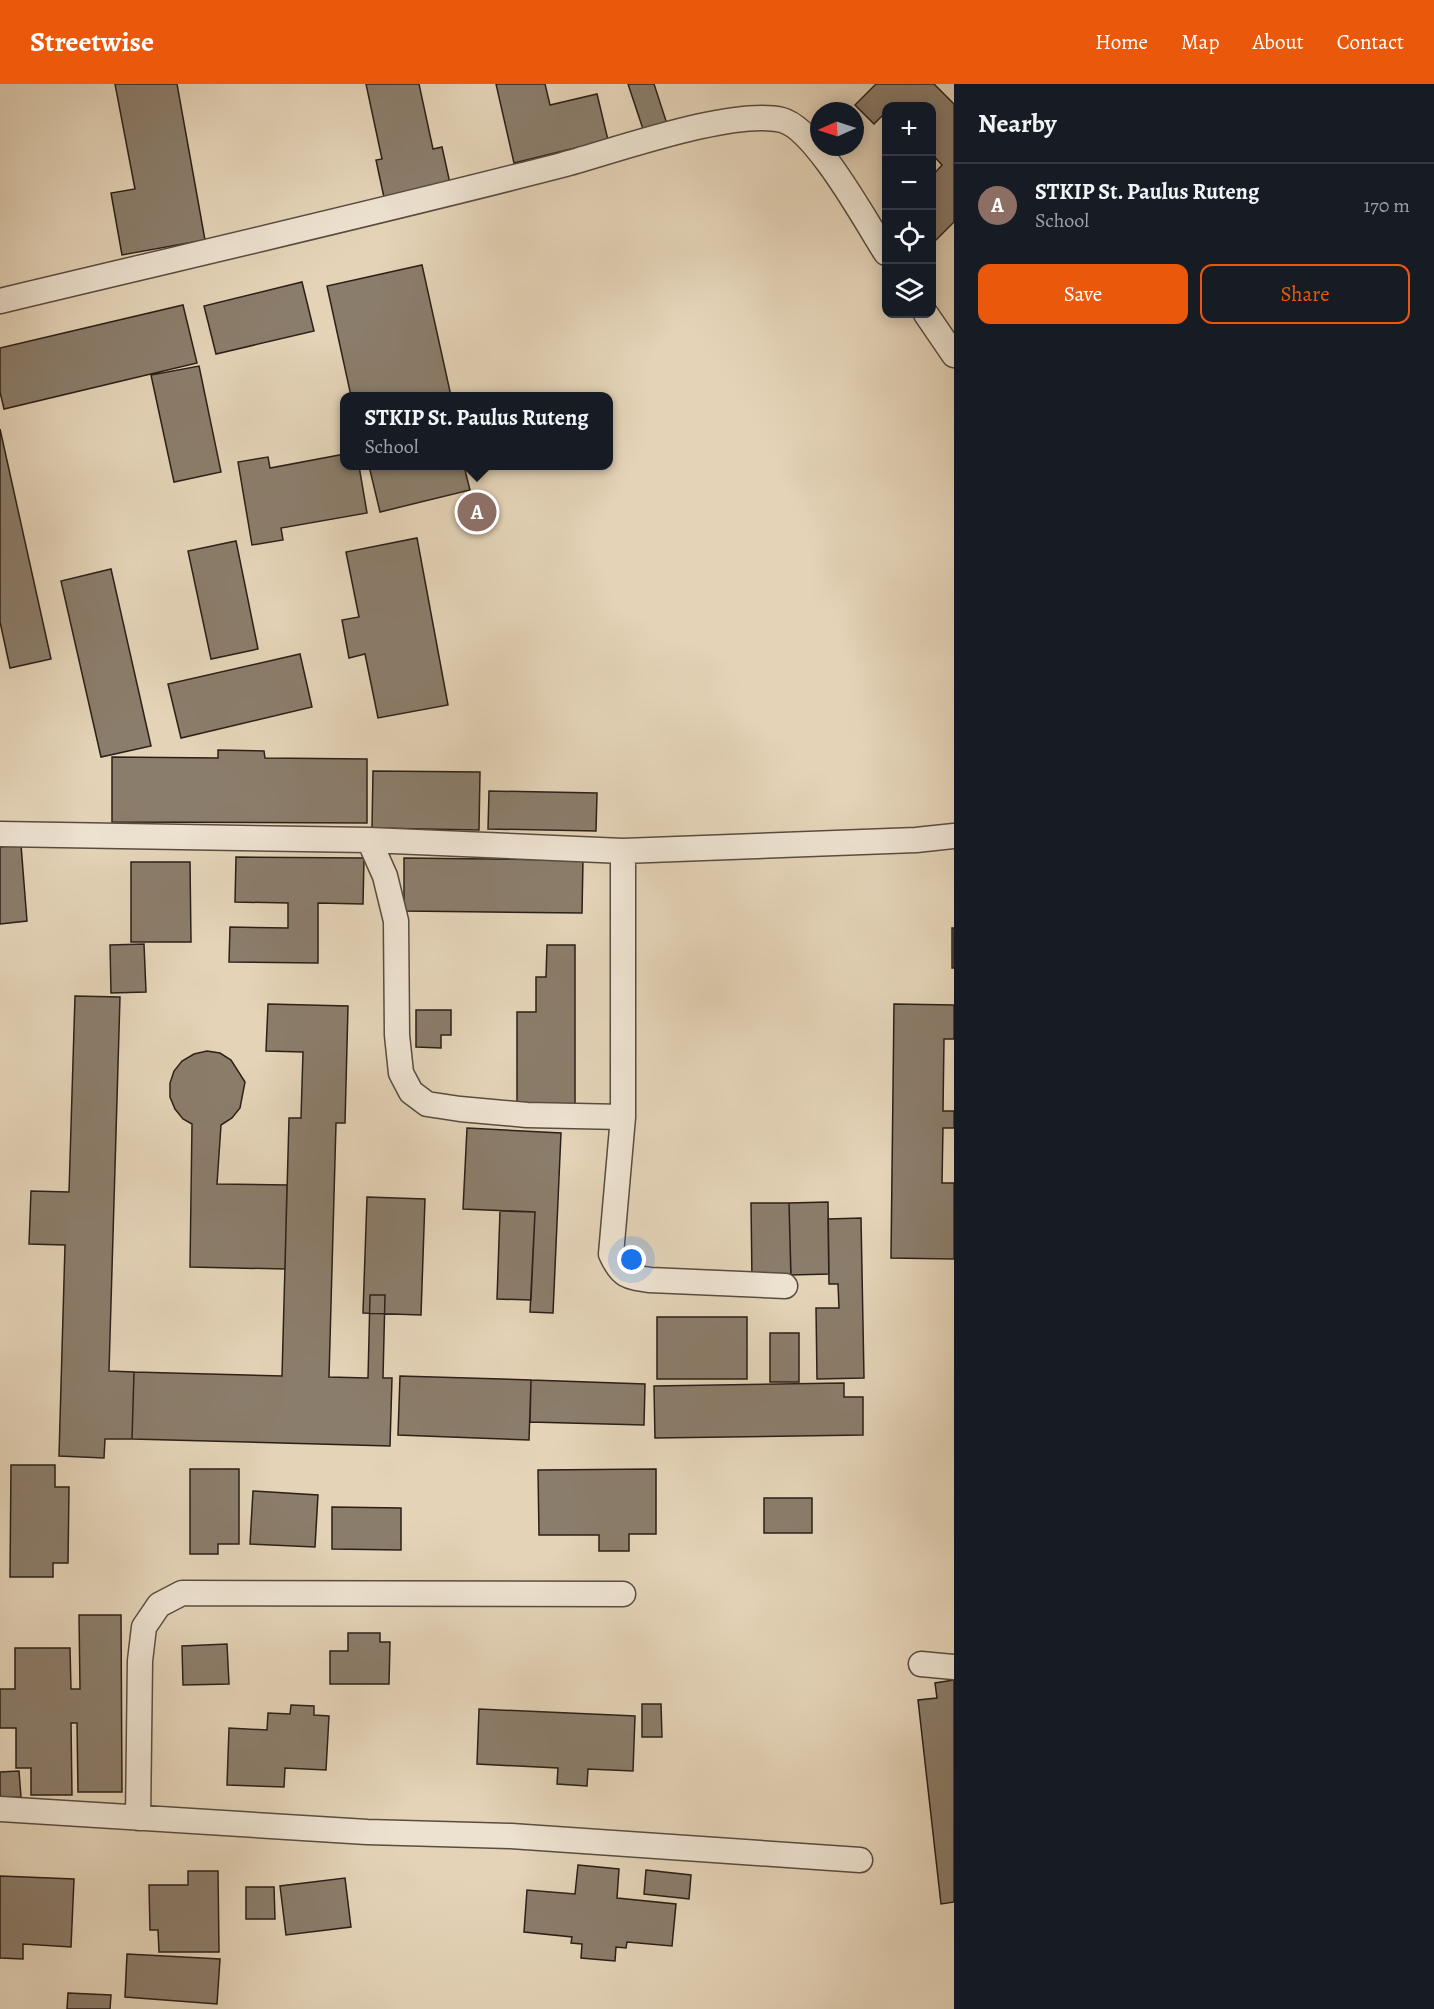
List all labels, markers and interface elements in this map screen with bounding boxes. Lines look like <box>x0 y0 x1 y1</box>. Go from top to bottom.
text: Streetwise <box>30 23 154 61</box>
text: Home <box>1095 28 1148 56</box>
text: Map <box>1181 28 1219 56</box>
text: About <box>1252 28 1304 56</box>
text: Contact <box>1337 28 1404 56</box>
north arrow <box>810 102 864 156</box>
map controls <box>882 102 936 318</box>
button: + <box>882 102 936 156</box>
text: Nearby <box>978 106 1057 141</box>
button: − <box>882 156 936 210</box>
text: STKIP St. Paulus Ruteng <box>1035 177 1259 207</box>
text: A <box>991 192 1004 219</box>
text: 170 m <box>1364 192 1410 219</box>
text: School <box>1035 207 1089 234</box>
button: locate <box>882 210 936 264</box>
button: layers <box>882 264 936 318</box>
button: Save <box>978 264 1188 324</box>
button: Share <box>1200 264 1410 324</box>
popup <box>340 392 613 470</box>
text: STKIP St. Paulus Ruteng <box>364 403 589 433</box>
text: School <box>364 433 419 460</box>
pin: A <box>458 490 496 534</box>
your location <box>617 1245 646 1274</box>

